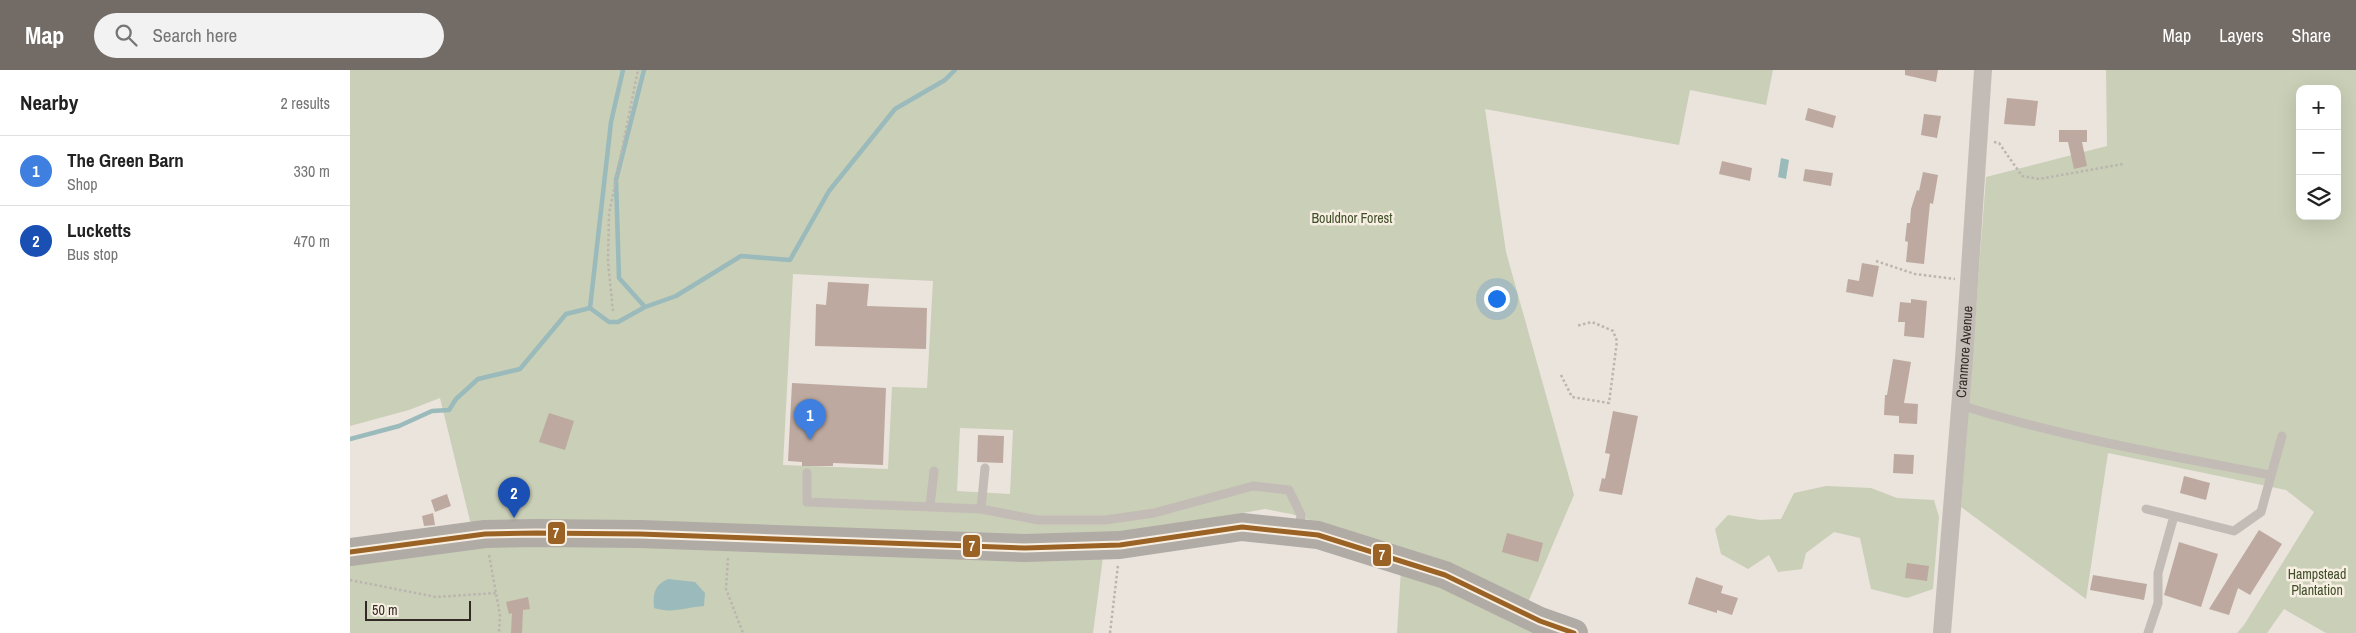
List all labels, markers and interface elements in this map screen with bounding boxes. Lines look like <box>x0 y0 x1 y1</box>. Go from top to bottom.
search box <box>94 13 444 58</box>
text: Map <box>25 19 64 51</box>
icon: search <box>112 21 140 49</box>
text: Search here <box>152 22 237 48</box>
text: Map <box>2163 23 2191 48</box>
text: Layers <box>2219 23 2264 48</box>
text: Share <box>2292 23 2331 48</box>
map controls <box>2296 85 2341 220</box>
button: + <box>2296 85 2341 130</box>
text: Nearby <box>20 88 78 117</box>
text: 2 results <box>280 92 330 114</box>
button: − <box>2296 130 2341 175</box>
text: The Green Barn <box>67 147 184 173</box>
text: 1 <box>32 160 40 182</box>
text: 330 m <box>294 160 330 182</box>
text: Shop <box>67 173 98 195</box>
button: layers <box>2296 175 2341 220</box>
park label: Bouldnor Forest <box>1311 209 1393 227</box>
text: Lucketts <box>67 217 131 243</box>
text: 2 <box>32 230 40 252</box>
text: 470 m <box>294 230 330 252</box>
text: Bus stop <box>67 243 118 265</box>
your location <box>1484 286 1510 312</box>
street label: Cranmore Avenue <box>1952 305 1976 399</box>
pin: 1 <box>794 399 826 440</box>
pin: 2 <box>498 477 530 518</box>
line badge: 7 <box>547 521 566 545</box>
text: 7 <box>553 524 560 542</box>
line badge: 7 <box>962 534 981 558</box>
text: 7 <box>969 537 976 555</box>
line badge: 7 <box>1372 543 1392 567</box>
text: 7 <box>1379 546 1386 564</box>
park label: Hampstead Plantation <box>2288 565 2346 599</box>
scale bar <box>365 598 471 621</box>
text: 50 m <box>372 601 398 619</box>

